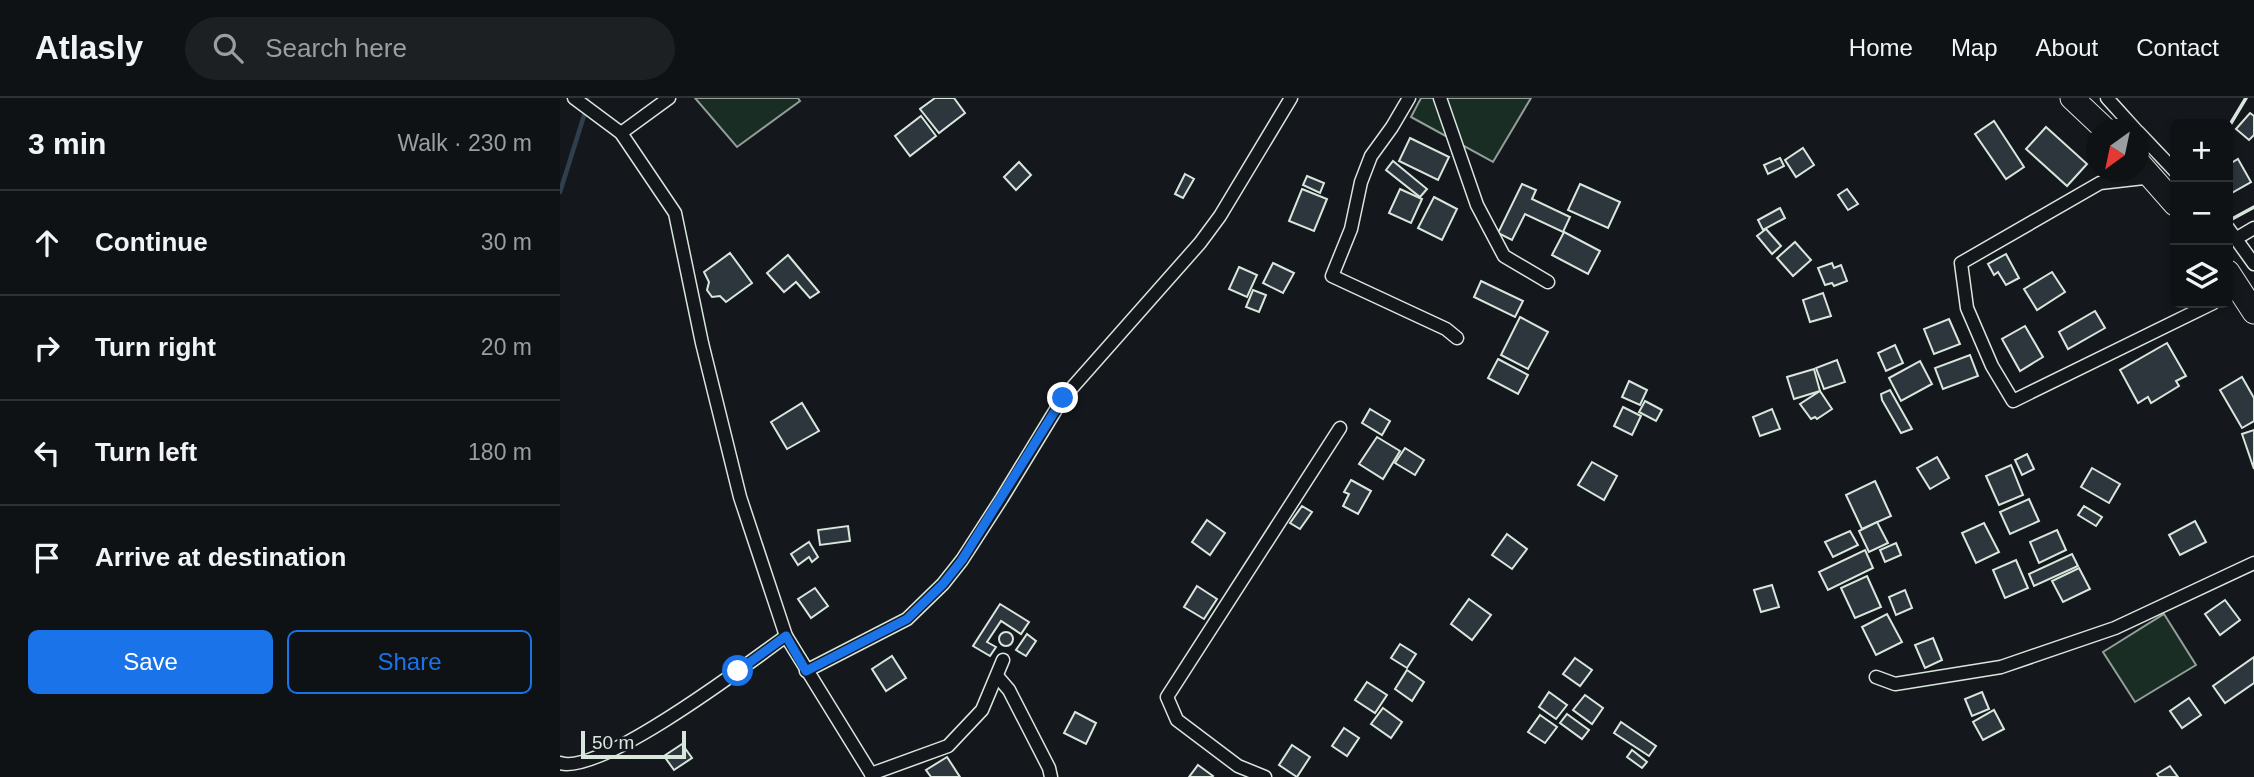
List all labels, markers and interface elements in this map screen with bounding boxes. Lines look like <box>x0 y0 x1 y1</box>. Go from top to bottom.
search box <box>185 17 675 80</box>
text: Atlasly <box>35 29 143 66</box>
icon: search <box>209 29 247 67</box>
text: Search here <box>265 33 407 63</box>
text: Home <box>1849 34 1913 61</box>
text: Map <box>1951 34 1998 61</box>
text: About <box>2036 34 2098 61</box>
text: Contact <box>2136 34 2219 61</box>
north arrow <box>2086 119 2149 182</box>
map controls <box>2170 119 2233 308</box>
button: + <box>2170 119 2233 182</box>
text: 3 min <box>28 127 106 160</box>
text: Walk · 230 m <box>397 130 532 156</box>
button: − <box>2170 182 2233 245</box>
icon: ahead <box>28 224 66 262</box>
text: Continue <box>95 227 208 257</box>
text: 30 m <box>481 229 532 255</box>
button: layers <box>2170 245 2233 308</box>
icon: right <box>28 329 66 367</box>
text: Turn right <box>95 332 216 362</box>
text: 20 m <box>481 334 532 360</box>
route end <box>1047 382 1078 413</box>
icon: left <box>28 434 66 472</box>
text: Turn left <box>95 437 197 467</box>
text: 180 m <box>468 439 532 465</box>
icon: arrive <box>28 539 66 577</box>
text: Arrive at destination <box>95 542 346 572</box>
button: Save <box>28 630 273 694</box>
button: Share <box>287 630 532 694</box>
route start <box>722 655 753 686</box>
scale bar <box>581 728 686 760</box>
text: 50 m <box>592 732 634 753</box>

